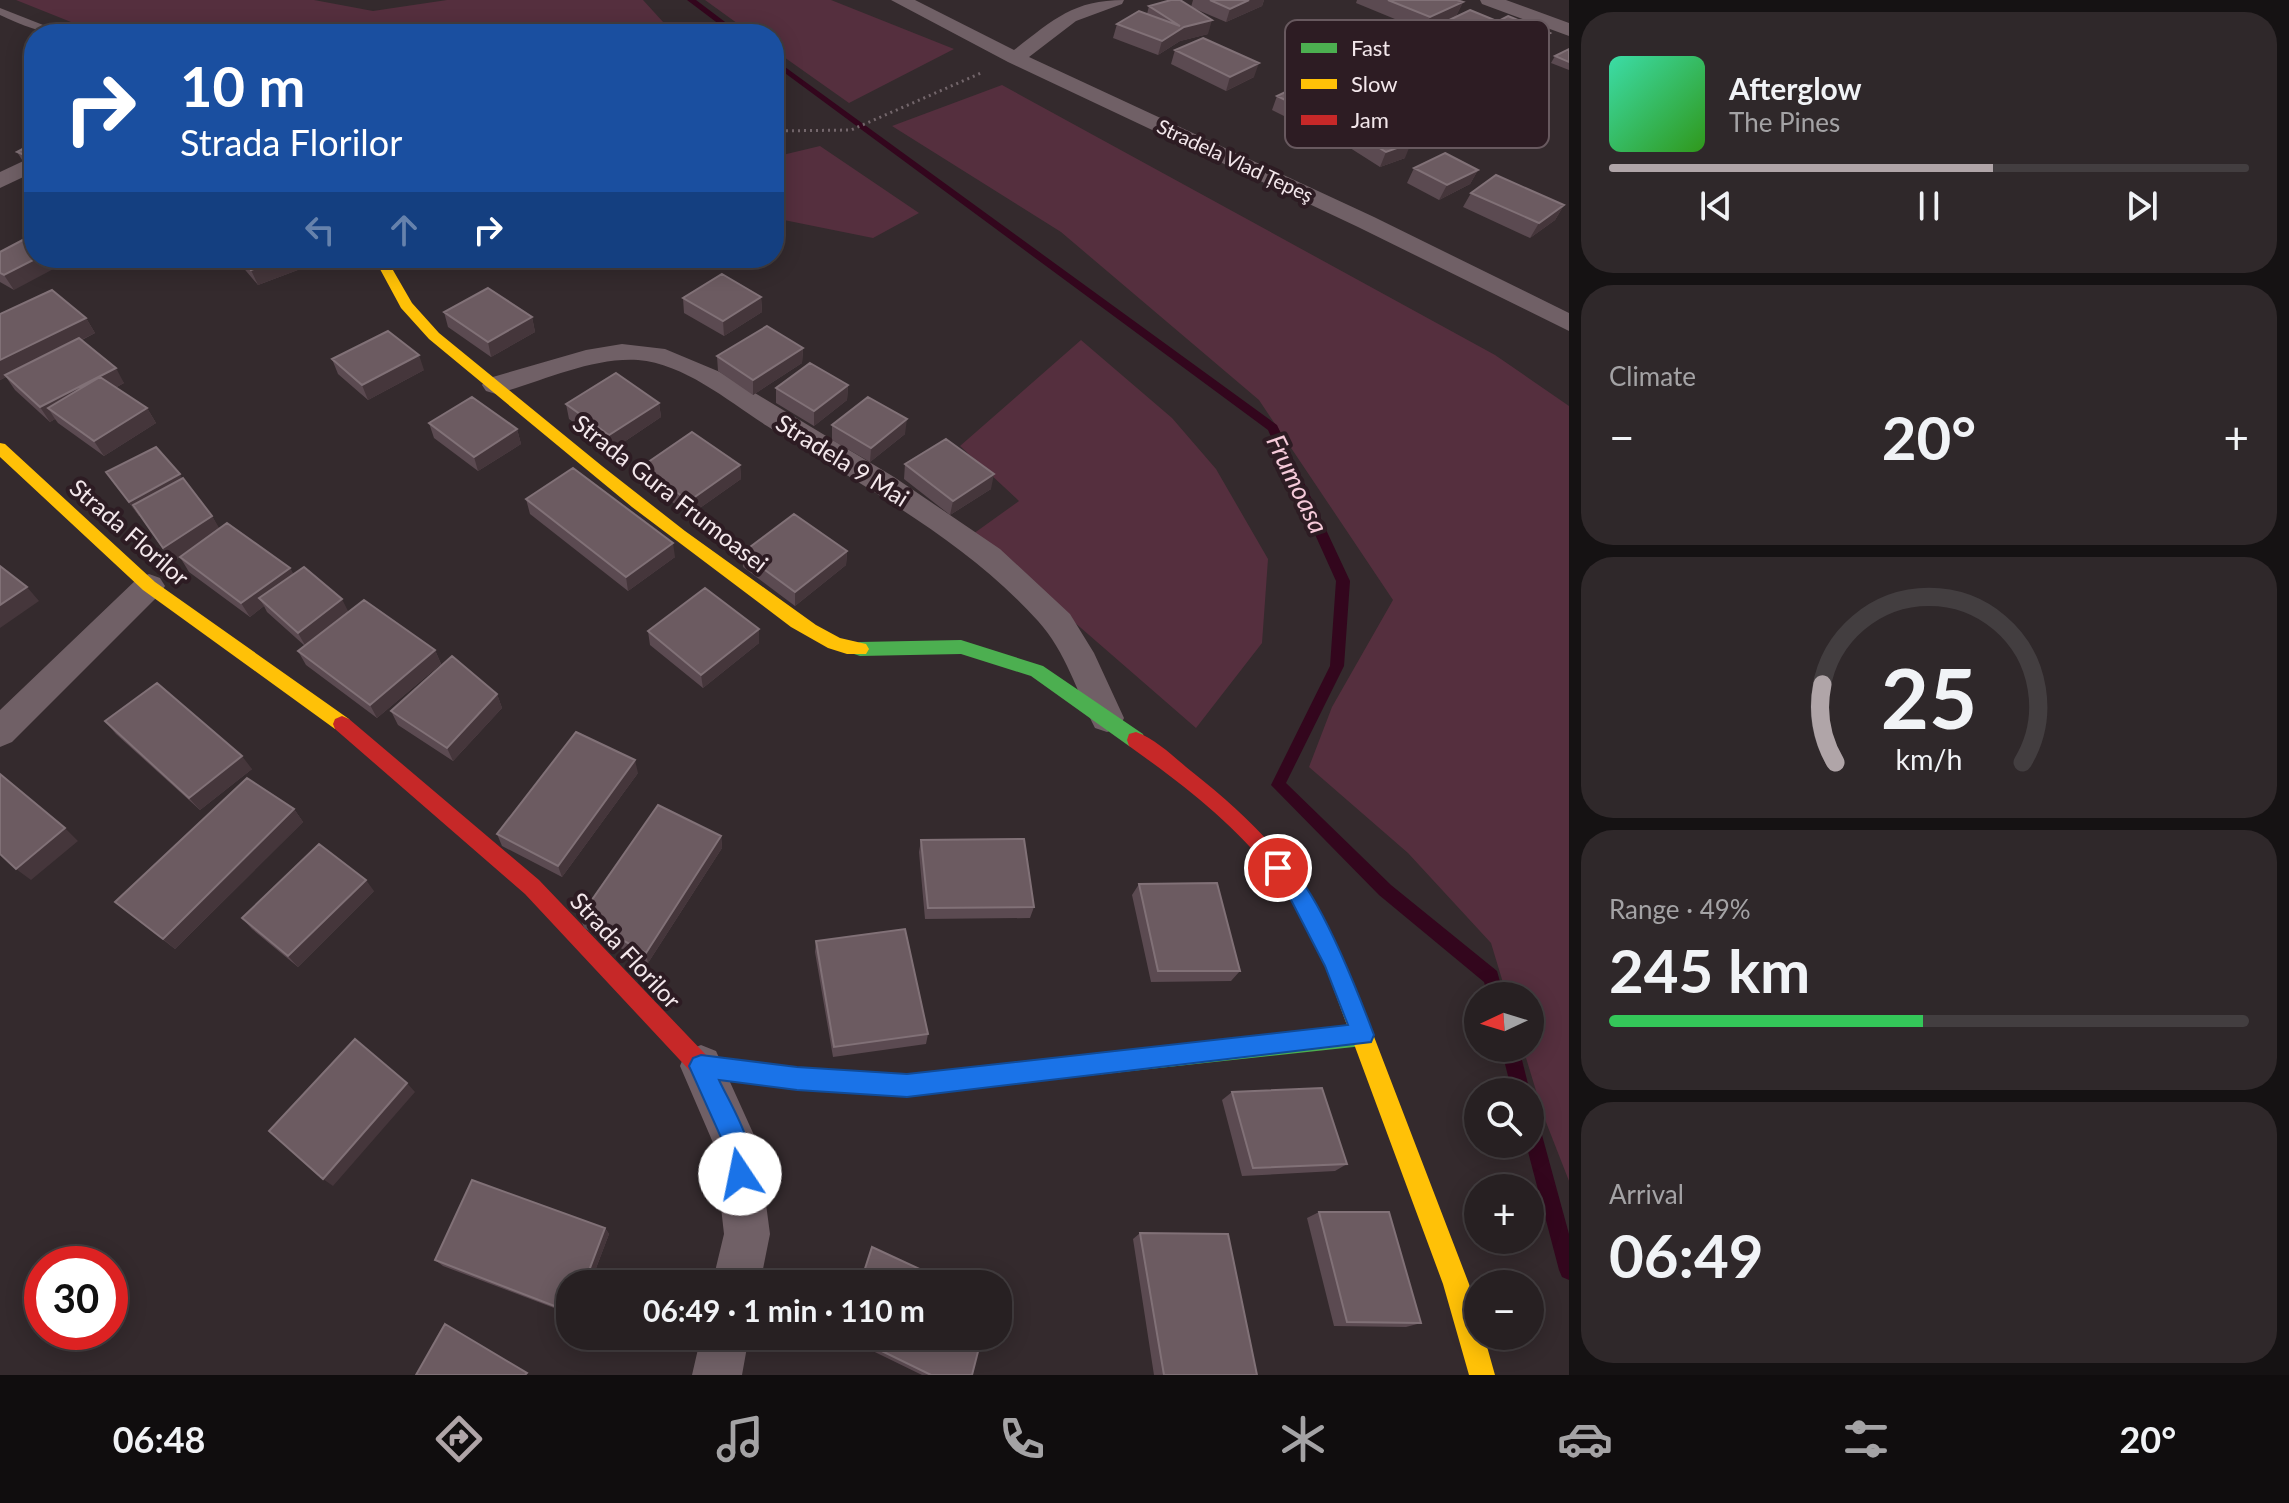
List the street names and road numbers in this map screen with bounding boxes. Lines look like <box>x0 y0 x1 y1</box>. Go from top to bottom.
street label: Stradela Vlad Țepeş <box>1153 113 1317 207</box>
street label: Stradela 9 Mai <box>771 407 915 512</box>
street label: Strada Gura Frumoasei <box>568 408 774 578</box>
street label: Strada Florilor <box>65 472 196 592</box>
street label: Strada Florilor <box>565 886 687 1014</box>

